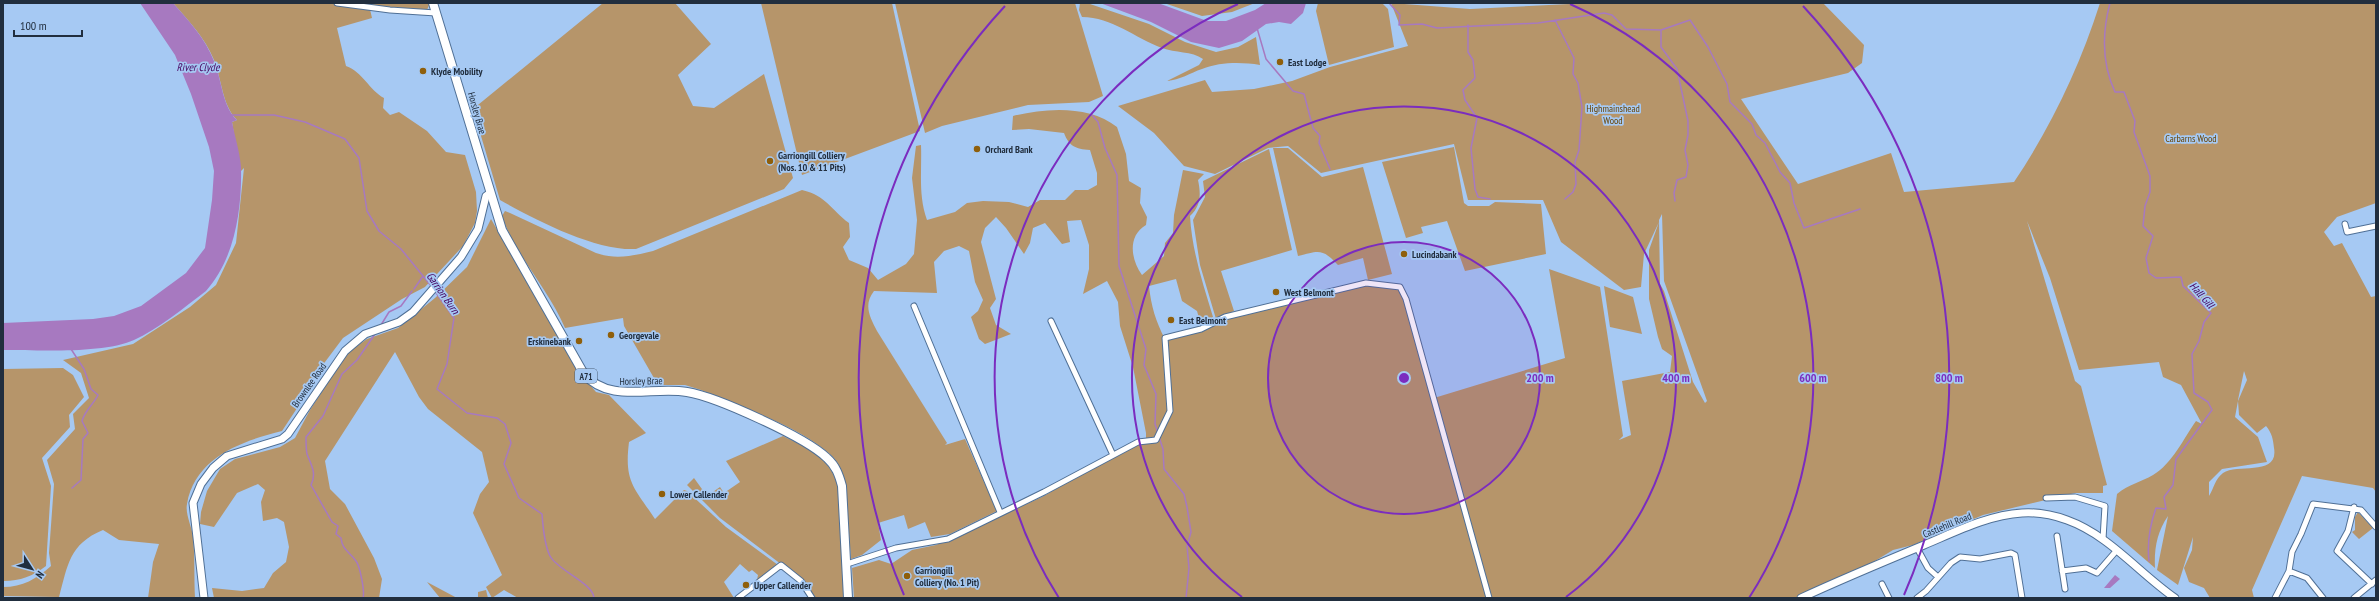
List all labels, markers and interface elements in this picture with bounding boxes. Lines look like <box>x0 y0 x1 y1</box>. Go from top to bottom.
scale bar <box>14 12 82 38</box>
text: 100 m <box>20 18 47 33</box>
place label: East Lodge <box>1288 56 1326 69</box>
marker: East Lodge <box>1275 57 1285 67</box>
water label: River Clyde <box>177 60 221 74</box>
place label: Klyde Mobility <box>431 65 484 78</box>
marker: Klyde Mobility <box>418 66 428 76</box>
street label: Horsley Brae <box>465 90 489 136</box>
park label: Highmainshead Wood <box>1586 102 1640 127</box>
park label: Carbarns Wood <box>2165 132 2217 145</box>
place label: Orchard Bank <box>985 143 1034 156</box>
marker: Orchard Bank <box>972 144 982 154</box>
place label: Garriongill Colliery (Nos. 10 & 11 Pits) <box>778 149 846 174</box>
marker: Garriongill Colliery (Nos. 10 & 11 Pits) <box>765 156 775 166</box>
place label: Lucindabank <box>1412 248 1458 261</box>
marker: Lucindabank <box>1399 249 1409 259</box>
water label: Garrion Burn <box>424 269 463 318</box>
water label: Hall Gill <box>2187 279 2218 312</box>
place label: West Belmont <box>1283 286 1334 299</box>
marker: West Belmont <box>1271 287 1281 297</box>
place label: East Belmont <box>1179 314 1226 327</box>
marker: East Belmont <box>1166 315 1176 325</box>
place label: Georgevale <box>619 329 659 342</box>
marker: Georgevale <box>606 330 616 340</box>
place label: Erskinebank <box>528 335 572 348</box>
marker: Erskinebank <box>574 336 584 346</box>
street label: Brownlee Road <box>289 360 329 410</box>
road number: A71 <box>575 369 597 383</box>
text: 200 m <box>1526 370 1554 385</box>
text: 400 m <box>1662 370 1690 385</box>
text: 600 m <box>1799 370 1827 385</box>
text: 800 m <box>1935 370 1963 385</box>
centre of rings <box>1397 371 1411 385</box>
street label: Horsley Brae <box>619 374 663 388</box>
place label: Lower Callender <box>670 488 727 501</box>
marker: Lower Callender <box>657 489 667 499</box>
street label: Castlehill Road <box>1921 509 1973 541</box>
north arrow <box>12 549 52 589</box>
place label: Garriongill Colliery (No. 1 Pit) <box>915 564 980 589</box>
text: N <box>33 568 48 581</box>
marker: Garriongill Colliery (No. 1 Pit) <box>902 571 912 581</box>
place label: Upper Callender <box>754 579 811 592</box>
marker: Upper Callender <box>741 580 751 590</box>

